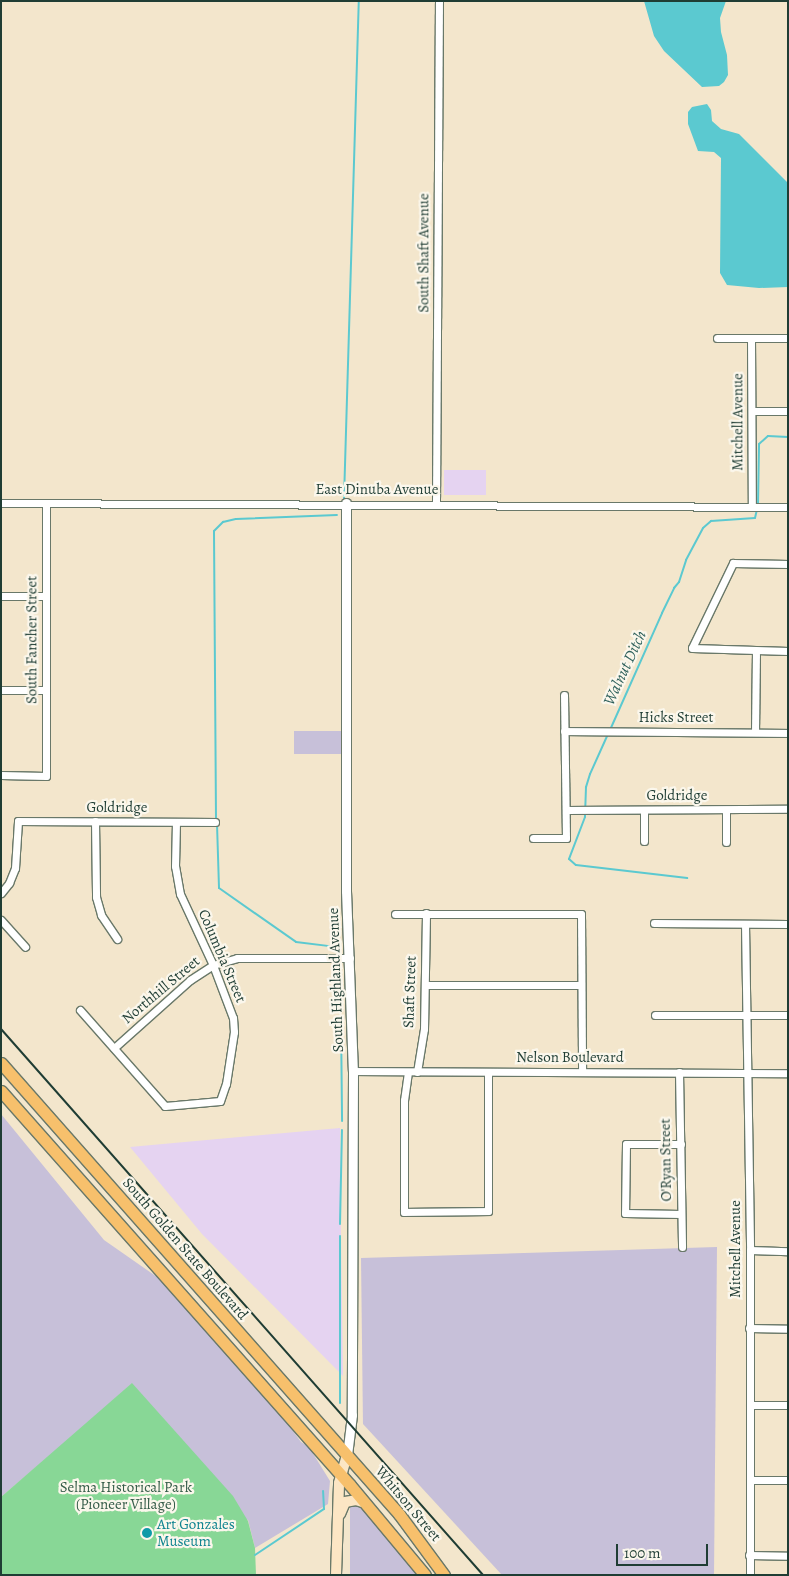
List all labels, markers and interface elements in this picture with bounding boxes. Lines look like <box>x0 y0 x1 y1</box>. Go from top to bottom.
street label: South Shaft Avenue <box>415 193 433 313</box>
street label: Mitchell Avenue <box>729 373 747 471</box>
street label: East Dinuba Avenue <box>316 481 438 499</box>
street label: South Fancher Street <box>23 576 41 704</box>
water label: Walnut Ditch <box>599 628 651 708</box>
street label: Hicks Street <box>638 709 714 727</box>
street label: Goldridge <box>646 787 708 805</box>
street label: Goldridge <box>86 799 148 817</box>
street label: Columbia Street <box>194 907 250 1005</box>
street label: South Highland Avenue <box>324 907 348 1053</box>
street label: Northhill Street <box>118 952 204 1028</box>
street label: Shaft Street <box>400 956 420 1028</box>
street label: Nelson Boulevard <box>516 1049 624 1067</box>
street label: O'Ryan Street <box>656 1118 676 1202</box>
street label: South Golden State Boulevard <box>118 1174 252 1324</box>
street label: Mitchell Avenue <box>727 1200 745 1298</box>
street label: Whitson Street <box>371 1463 445 1545</box>
park label: Selma Historical Park (Pioneer Village) <box>60 1478 192 1513</box>
place label: Art Gonzales Museum <box>157 1515 235 1550</box>
marker: Art Gonzales Museum <box>141 1527 153 1539</box>
scale bar <box>619 1534 712 1566</box>
text: 100 m <box>624 1543 661 1563</box>

